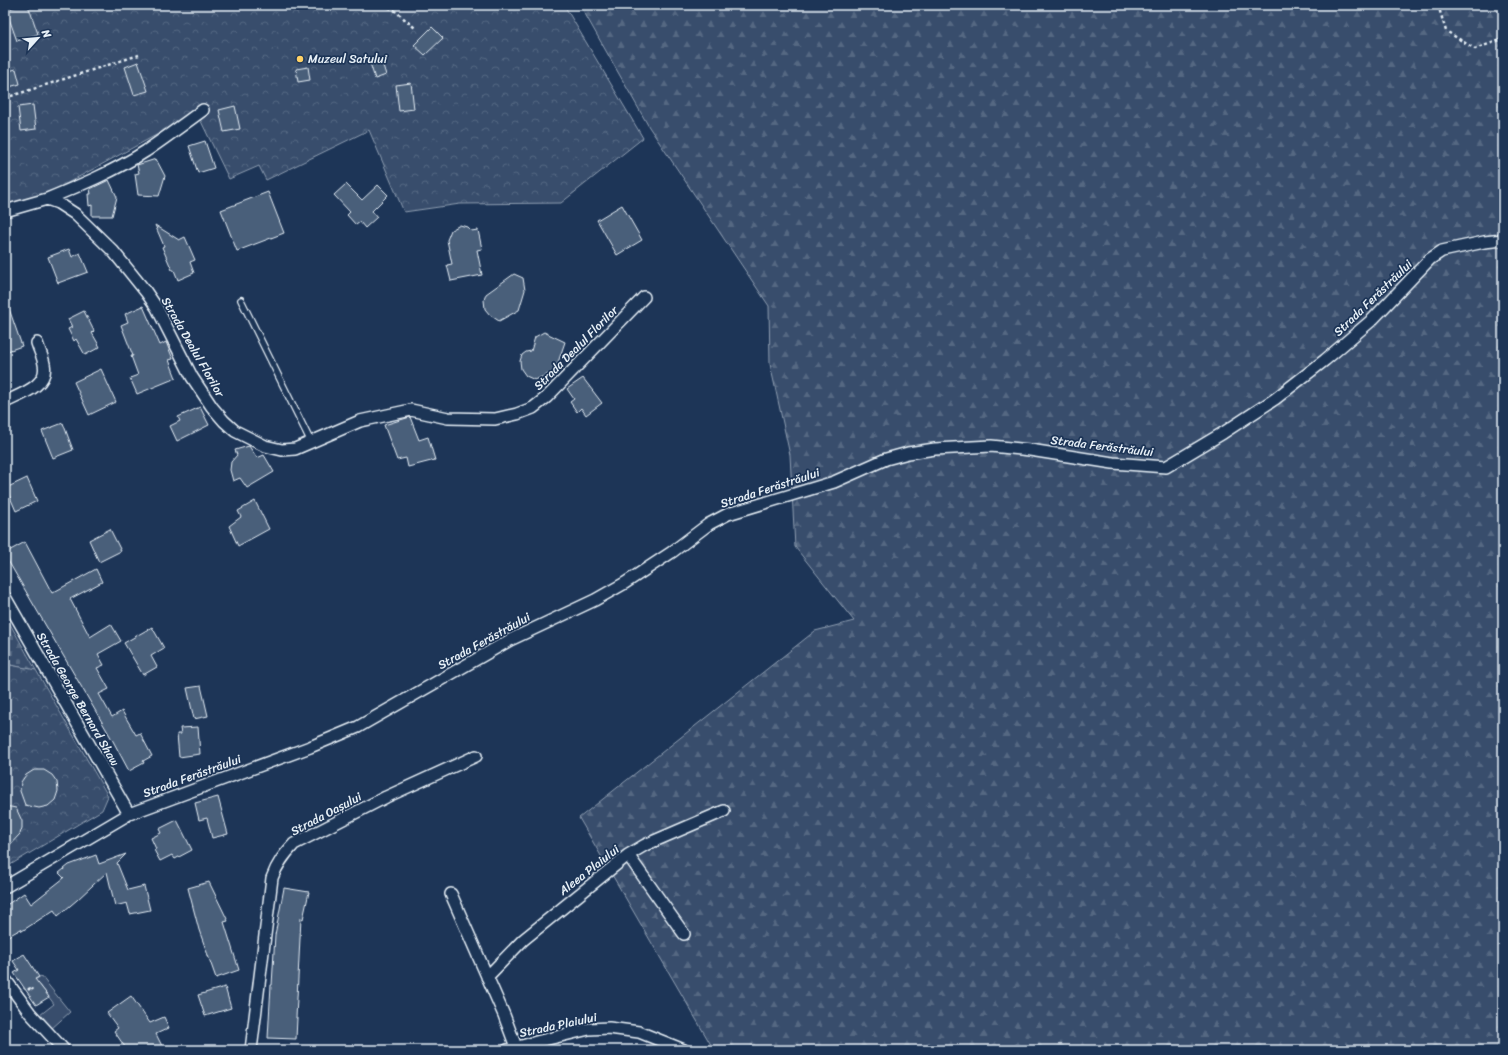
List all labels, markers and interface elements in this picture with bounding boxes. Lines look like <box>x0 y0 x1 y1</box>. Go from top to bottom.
north arrow <box>18 18 58 58</box>
text: N <box>36 25 57 42</box>
place label: Muzeul Satului <box>308 48 388 70</box>
marker: Muzeul Satului <box>295 54 305 64</box>
street label: Strada Ferăstrăului <box>1328 254 1418 342</box>
street label: Strada Dealul Florilor <box>155 293 231 402</box>
street label: Strada Dealul Florilor <box>528 299 625 396</box>
street label: Strada Ferăstrăului <box>1049 429 1155 463</box>
street label: Strada Ferăstrăului <box>717 461 823 514</box>
street label: Strada Ferăstrăului <box>433 606 535 676</box>
street label: Strada George Bernard Shaw <box>30 628 126 771</box>
street label: Strada Ferăstrăului <box>140 748 245 804</box>
street label: Strada Oașului <box>286 786 366 842</box>
street label: Aleea Plaiului <box>553 839 625 902</box>
street label: Strada Plaiului <box>517 1006 600 1044</box>

